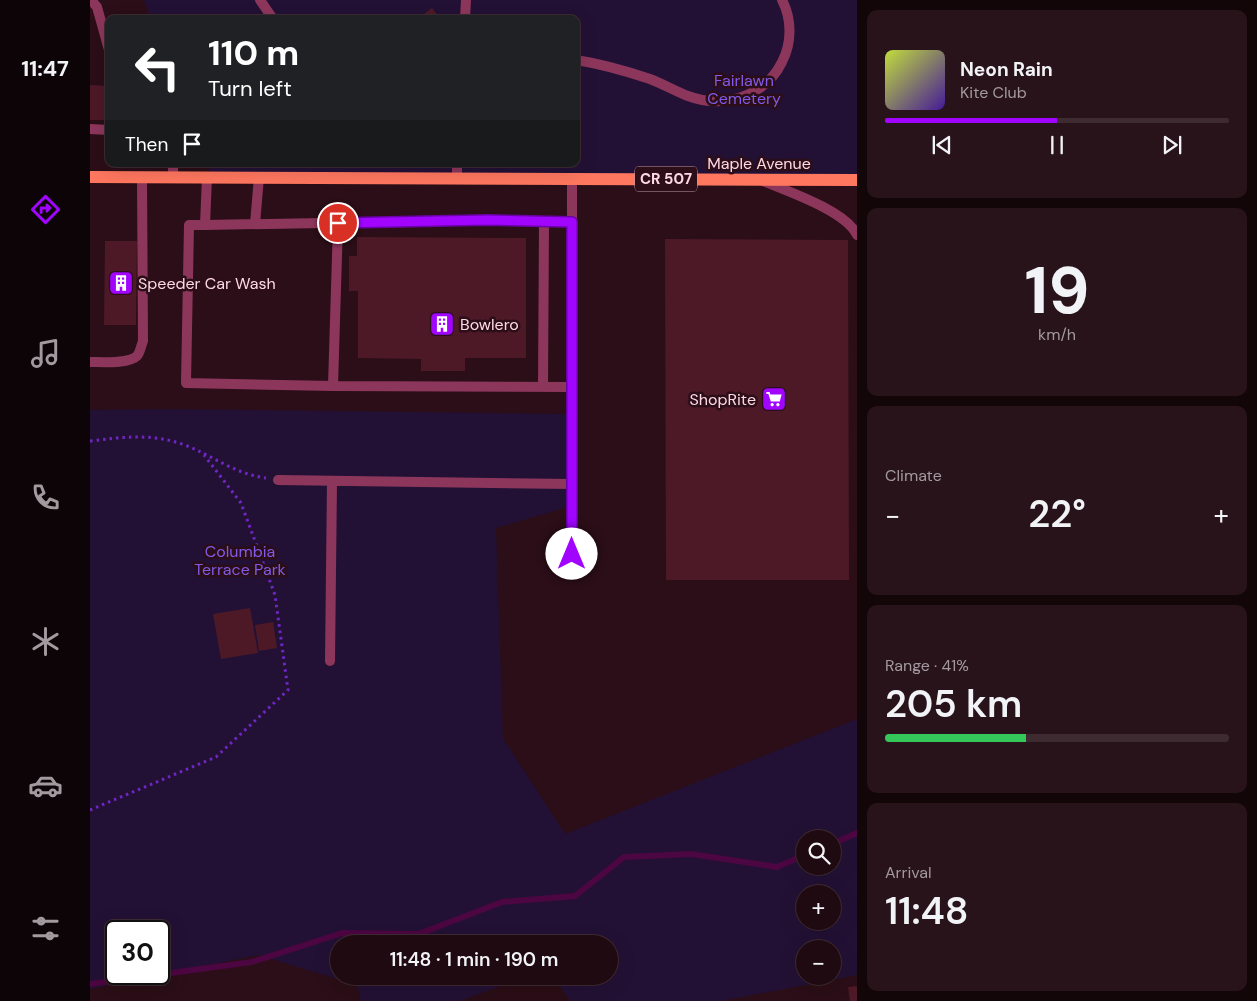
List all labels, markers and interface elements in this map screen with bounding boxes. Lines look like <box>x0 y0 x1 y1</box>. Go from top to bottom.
text: 110 m <box>208 30 299 76</box>
icon: left <box>125 35 190 100</box>
text: 11:47 <box>21 54 69 83</box>
text: Neon Rain <box>960 57 1053 82</box>
park label: Fairlawn Cemetery <box>707 70 781 109</box>
text: Turn left <box>208 74 292 103</box>
text: Kite Club <box>960 82 1027 103</box>
icon: arrive <box>178 130 206 158</box>
icon: previous <box>928 131 956 159</box>
icon: pause <box>1043 131 1071 159</box>
icon: next <box>1158 131 1186 159</box>
text: Then <box>125 132 168 157</box>
street label: Maple Avenue <box>707 153 811 174</box>
road number: CR 507 <box>635 166 697 192</box>
icon: directions <box>28 192 63 227</box>
pin <box>317 202 359 244</box>
icon: arrive <box>324 209 352 237</box>
text: 19 <box>1025 249 1089 333</box>
building icon: Speeder Car Wash <box>108 270 134 296</box>
place label: Speeder Car Wash <box>138 273 276 294</box>
building icon: Bowlero <box>429 311 455 337</box>
place label: Bowlero <box>460 314 519 335</box>
text: km/h <box>1038 324 1076 345</box>
icon: music <box>28 336 63 371</box>
supermarket icon: ShopRite <box>761 386 787 412</box>
place label: ShopRite <box>690 389 756 410</box>
text: Climate <box>885 465 942 486</box>
icon: phone <box>28 480 63 515</box>
text: 22° <box>1028 489 1086 539</box>
text: − <box>885 497 900 534</box>
text: + <box>1214 497 1229 534</box>
position arrow <box>545 527 597 579</box>
park label: Columbia Terrace Park <box>194 541 286 580</box>
icon: climate <box>28 624 63 659</box>
text: Range · 41% <box>885 655 969 676</box>
text: 205 km <box>885 679 1022 729</box>
icon: car <box>28 768 63 803</box>
map controls <box>796 830 841 985</box>
button: search <box>796 830 841 875</box>
text: Arrival <box>885 862 932 883</box>
button: + <box>796 885 841 930</box>
text: 11:48 <box>885 886 969 936</box>
icon: filters <box>28 911 63 946</box>
speed limit sign: 30 <box>105 920 170 985</box>
button: − <box>796 940 841 985</box>
text: 11:48 · 1 min · 190 m <box>390 947 558 972</box>

